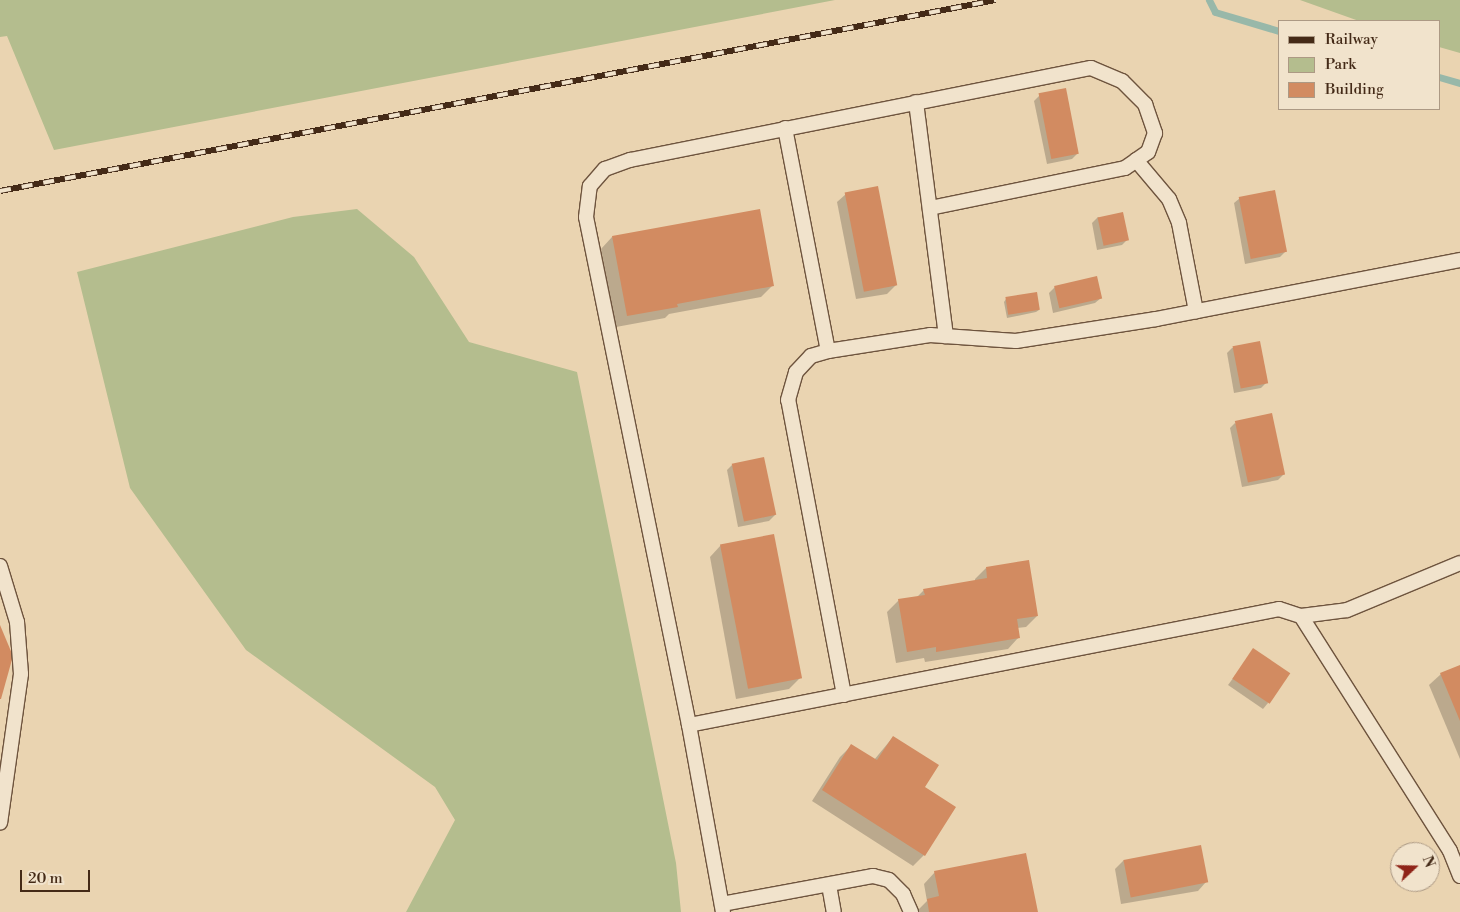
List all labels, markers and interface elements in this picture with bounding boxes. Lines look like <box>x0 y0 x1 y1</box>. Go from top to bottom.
legend <box>1278 20 1440 110</box>
text: Railway <box>1325 30 1378 49</box>
text: Park <box>1325 55 1356 74</box>
text: Building <box>1325 80 1384 99</box>
north arrow <box>1390 842 1440 892</box>
text: N <box>1418 854 1438 870</box>
scale bar <box>22 860 92 892</box>
text: 20 m <box>28 869 63 888</box>

